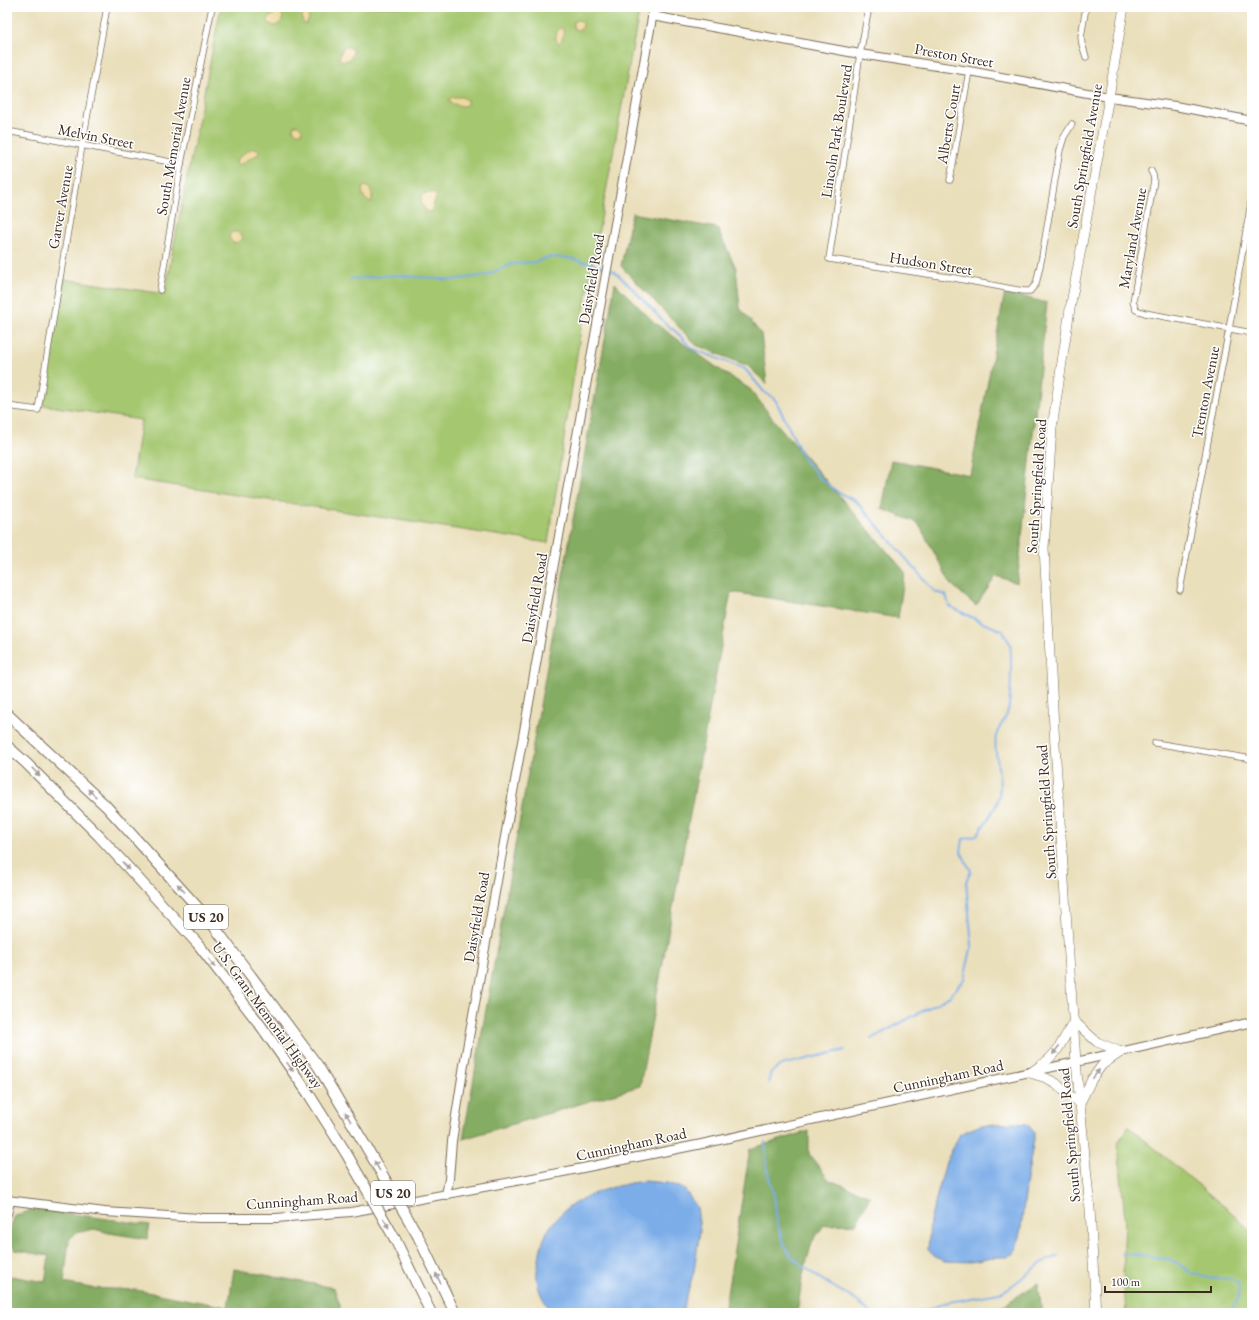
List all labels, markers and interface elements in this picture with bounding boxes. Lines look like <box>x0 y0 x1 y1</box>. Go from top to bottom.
street label: Preston Street <box>913 39 995 71</box>
street label: Lincoln Park Boulevard <box>816 62 856 199</box>
street label: South Memorial Avenue <box>151 75 195 217</box>
street label: Alberts Court <box>931 82 964 166</box>
street label: South Springfield Avenue <box>1062 82 1106 230</box>
street label: Melvin Street <box>56 119 136 153</box>
street label: Garver Avenue <box>43 163 77 251</box>
street label: Maryland Avenue <box>1114 186 1150 290</box>
street label: Daisyfield Road <box>574 232 608 326</box>
street label: Hudson Street <box>888 247 974 279</box>
street label: Trenton Avenue <box>1187 344 1223 440</box>
street label: South Springfield Road <box>1022 418 1050 554</box>
street label: Daisyfield Road <box>517 551 551 645</box>
street label: South Springfield Road <box>1032 744 1060 880</box>
one-way arrow <box>31 767 41 777</box>
one-way arrow <box>87 788 97 798</box>
one-way arrow <box>121 861 131 871</box>
street label: Daisyfield Road <box>459 870 493 964</box>
one-way arrow <box>176 883 185 893</box>
road number: US 20 <box>184 905 228 929</box>
street label: U.S. Grant Memorial Highway <box>208 938 328 1093</box>
one-way arrow <box>208 957 217 968</box>
one-way arrow <box>1052 1045 1060 1056</box>
street label: Cunningham Road <box>891 1055 1005 1097</box>
one-way arrow <box>286 1062 294 1073</box>
street label: South Springfield Road <box>1054 1067 1084 1203</box>
one-way arrow <box>1092 1068 1100 1079</box>
one-way arrow <box>345 1111 352 1123</box>
street label: Cunningham Road <box>574 1123 688 1165</box>
one-way arrow <box>373 1160 380 1172</box>
road number: US 20 <box>371 1181 415 1205</box>
street label: Cunningham Road <box>245 1187 359 1213</box>
one-way arrow <box>383 1217 390 1229</box>
scale bar <box>1105 1268 1211 1294</box>
one-way arrow <box>435 1272 441 1284</box>
text: 100 m <box>1111 1274 1141 1290</box>

